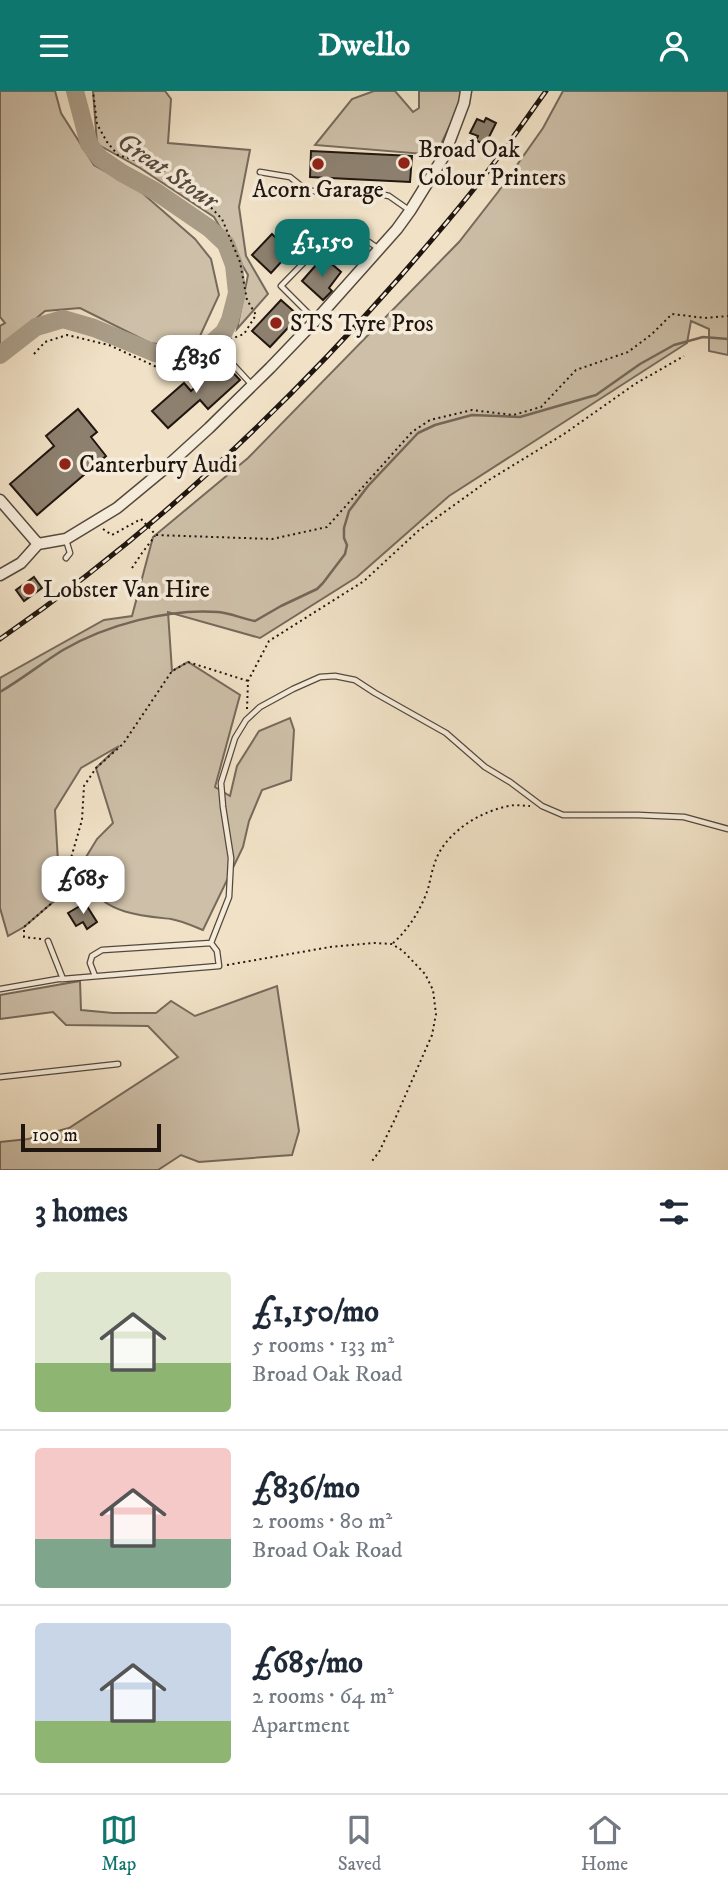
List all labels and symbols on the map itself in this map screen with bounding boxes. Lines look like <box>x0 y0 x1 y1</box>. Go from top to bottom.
water label: Great Stour <box>110 125 225 218</box>
place label: Broad Oak Colour Printers <box>418 135 566 193</box>
marker: Broad Oak Colour Printers <box>396 155 412 171</box>
marker: Acorn Garage <box>310 156 326 172</box>
place label: Acorn Garage <box>252 175 384 205</box>
pin: £1,150 <box>265 219 379 279</box>
place label: STS Tyre Pros <box>290 309 433 339</box>
marker: STS Tyre Pros <box>268 315 284 331</box>
pin: £836 <box>155 335 237 395</box>
place label: Canterbury Audi <box>79 450 237 480</box>
marker: Canterbury Audi <box>57 456 73 472</box>
place label: Lobster Van Hire <box>43 575 210 605</box>
marker: Lobster Van Hire <box>21 581 37 597</box>
pin: £685 <box>42 857 124 916</box>
scale bar <box>21 1121 161 1153</box>

